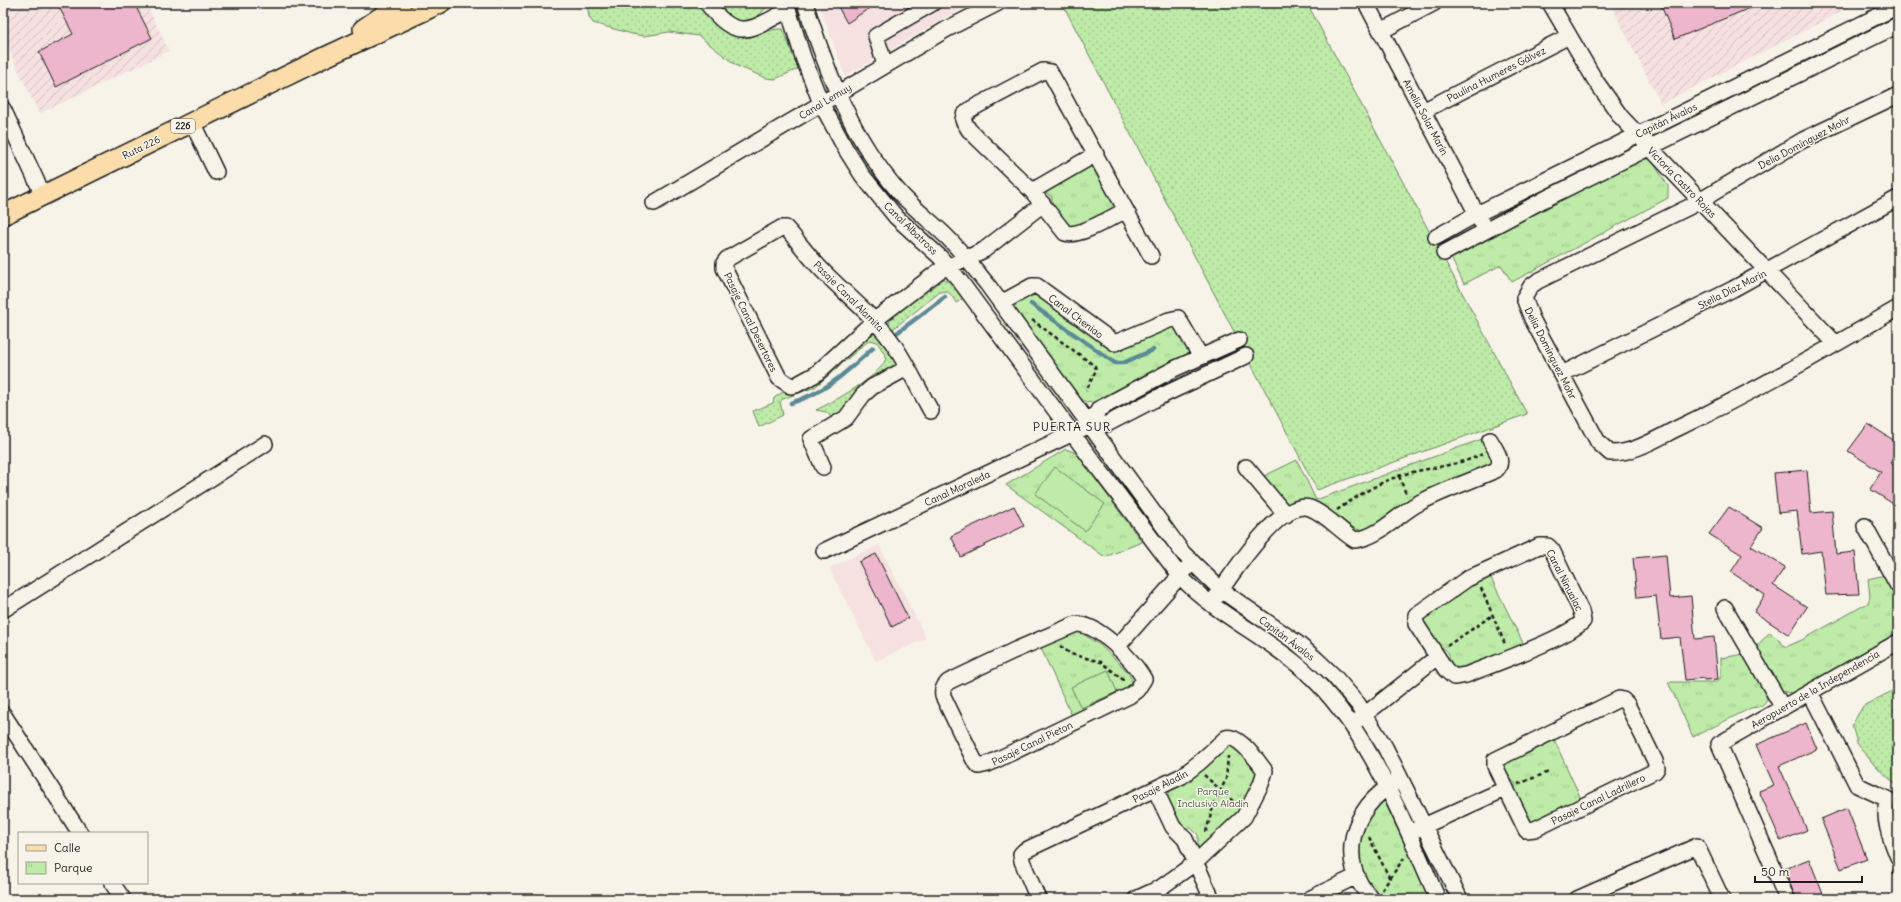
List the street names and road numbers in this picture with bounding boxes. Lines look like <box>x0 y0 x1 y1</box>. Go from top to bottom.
street label: Paulina Humeres Gálvez <box>1445 44 1548 105</box>
street label: Amelia Solar Marín <box>1400 77 1451 158</box>
street label: Canal Lemuy <box>797 81 854 122</box>
street label: Capitán Ávalos <box>1633 100 1699 141</box>
street label: Delia Domínguez Mohr <box>1756 113 1852 172</box>
road number: 226 <box>171 119 195 133</box>
street label: Ruta 226 <box>120 133 162 162</box>
street label: Victoria Castro Rojas <box>1644 144 1719 221</box>
street label: Canal Albatross <box>881 199 941 258</box>
street label: Pasaje Canal Alamita <box>811 258 887 335</box>
street label: Stella Díaz Marín <box>1696 267 1769 312</box>
street label: Pasaje Canal Desertores <box>721 270 781 375</box>
street label: Canal Cheniao <box>1046 292 1106 341</box>
street label: Delia Domínguez Mohr <box>1522 305 1579 402</box>
street label: Canal Moraleda <box>922 467 992 509</box>
street label: Canal Ninualac <box>1543 547 1586 613</box>
street label: Capitán Ávalos <box>1256 613 1318 664</box>
street label: Aeropuerto de la Independencia <box>1749 647 1882 732</box>
street label: Pasaje Canal Pieton <box>990 718 1075 769</box>
street label: Pasaje Aladín <box>1131 767 1190 806</box>
street label: Pasaje Canal Ladrillero <box>1549 771 1648 828</box>

